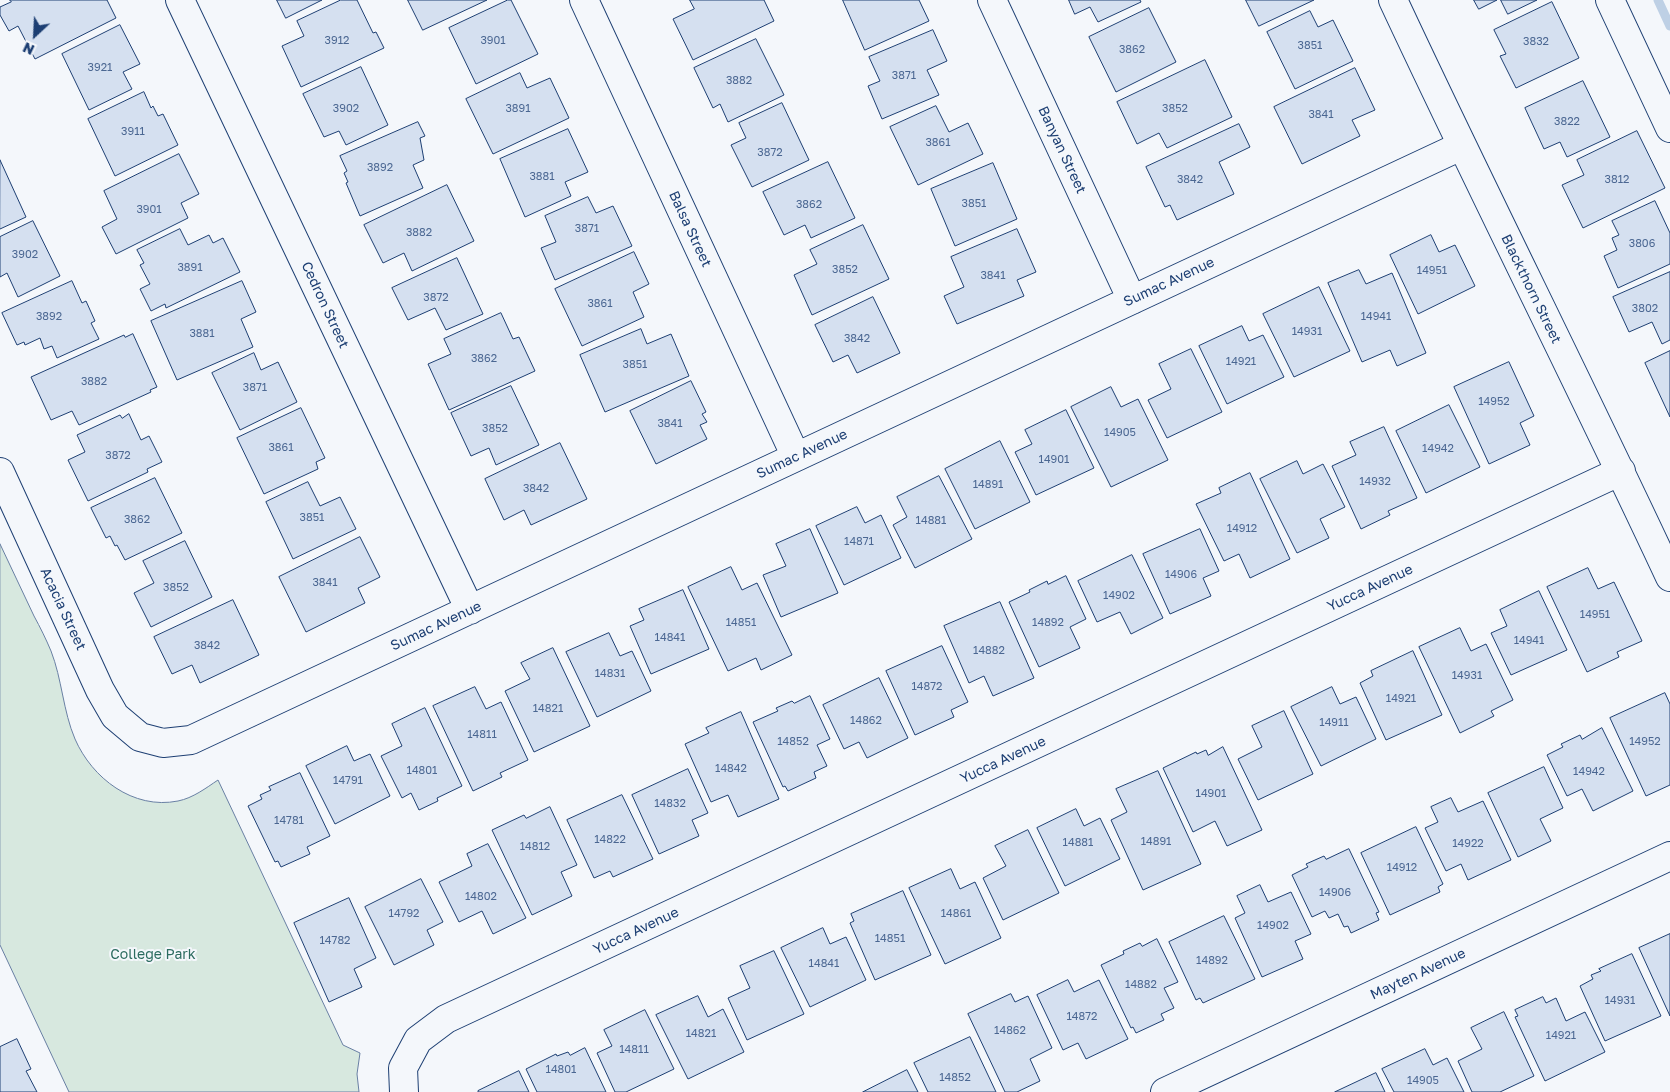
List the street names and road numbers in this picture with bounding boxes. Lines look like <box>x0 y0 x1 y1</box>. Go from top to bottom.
street label: Banyan Street <box>1034 104 1090 196</box>
street label: Balsa Street <box>665 188 715 270</box>
street label: Blackthorn Street <box>1497 232 1565 346</box>
street label: Sumac Avenue <box>1121 254 1217 310</box>
street label: Cedron Street <box>298 259 352 351</box>
street label: Sumac Avenue <box>754 426 850 482</box>
street label: Yucca Avenue <box>1324 561 1416 615</box>
street label: Acacia Street <box>37 565 89 653</box>
street label: Sumac Avenue <box>388 598 484 654</box>
street label: Yucca Avenue <box>957 733 1049 787</box>
street label: Yucca Avenue <box>590 904 682 958</box>
street label: Mayten Avenue <box>1368 945 1468 1003</box>

